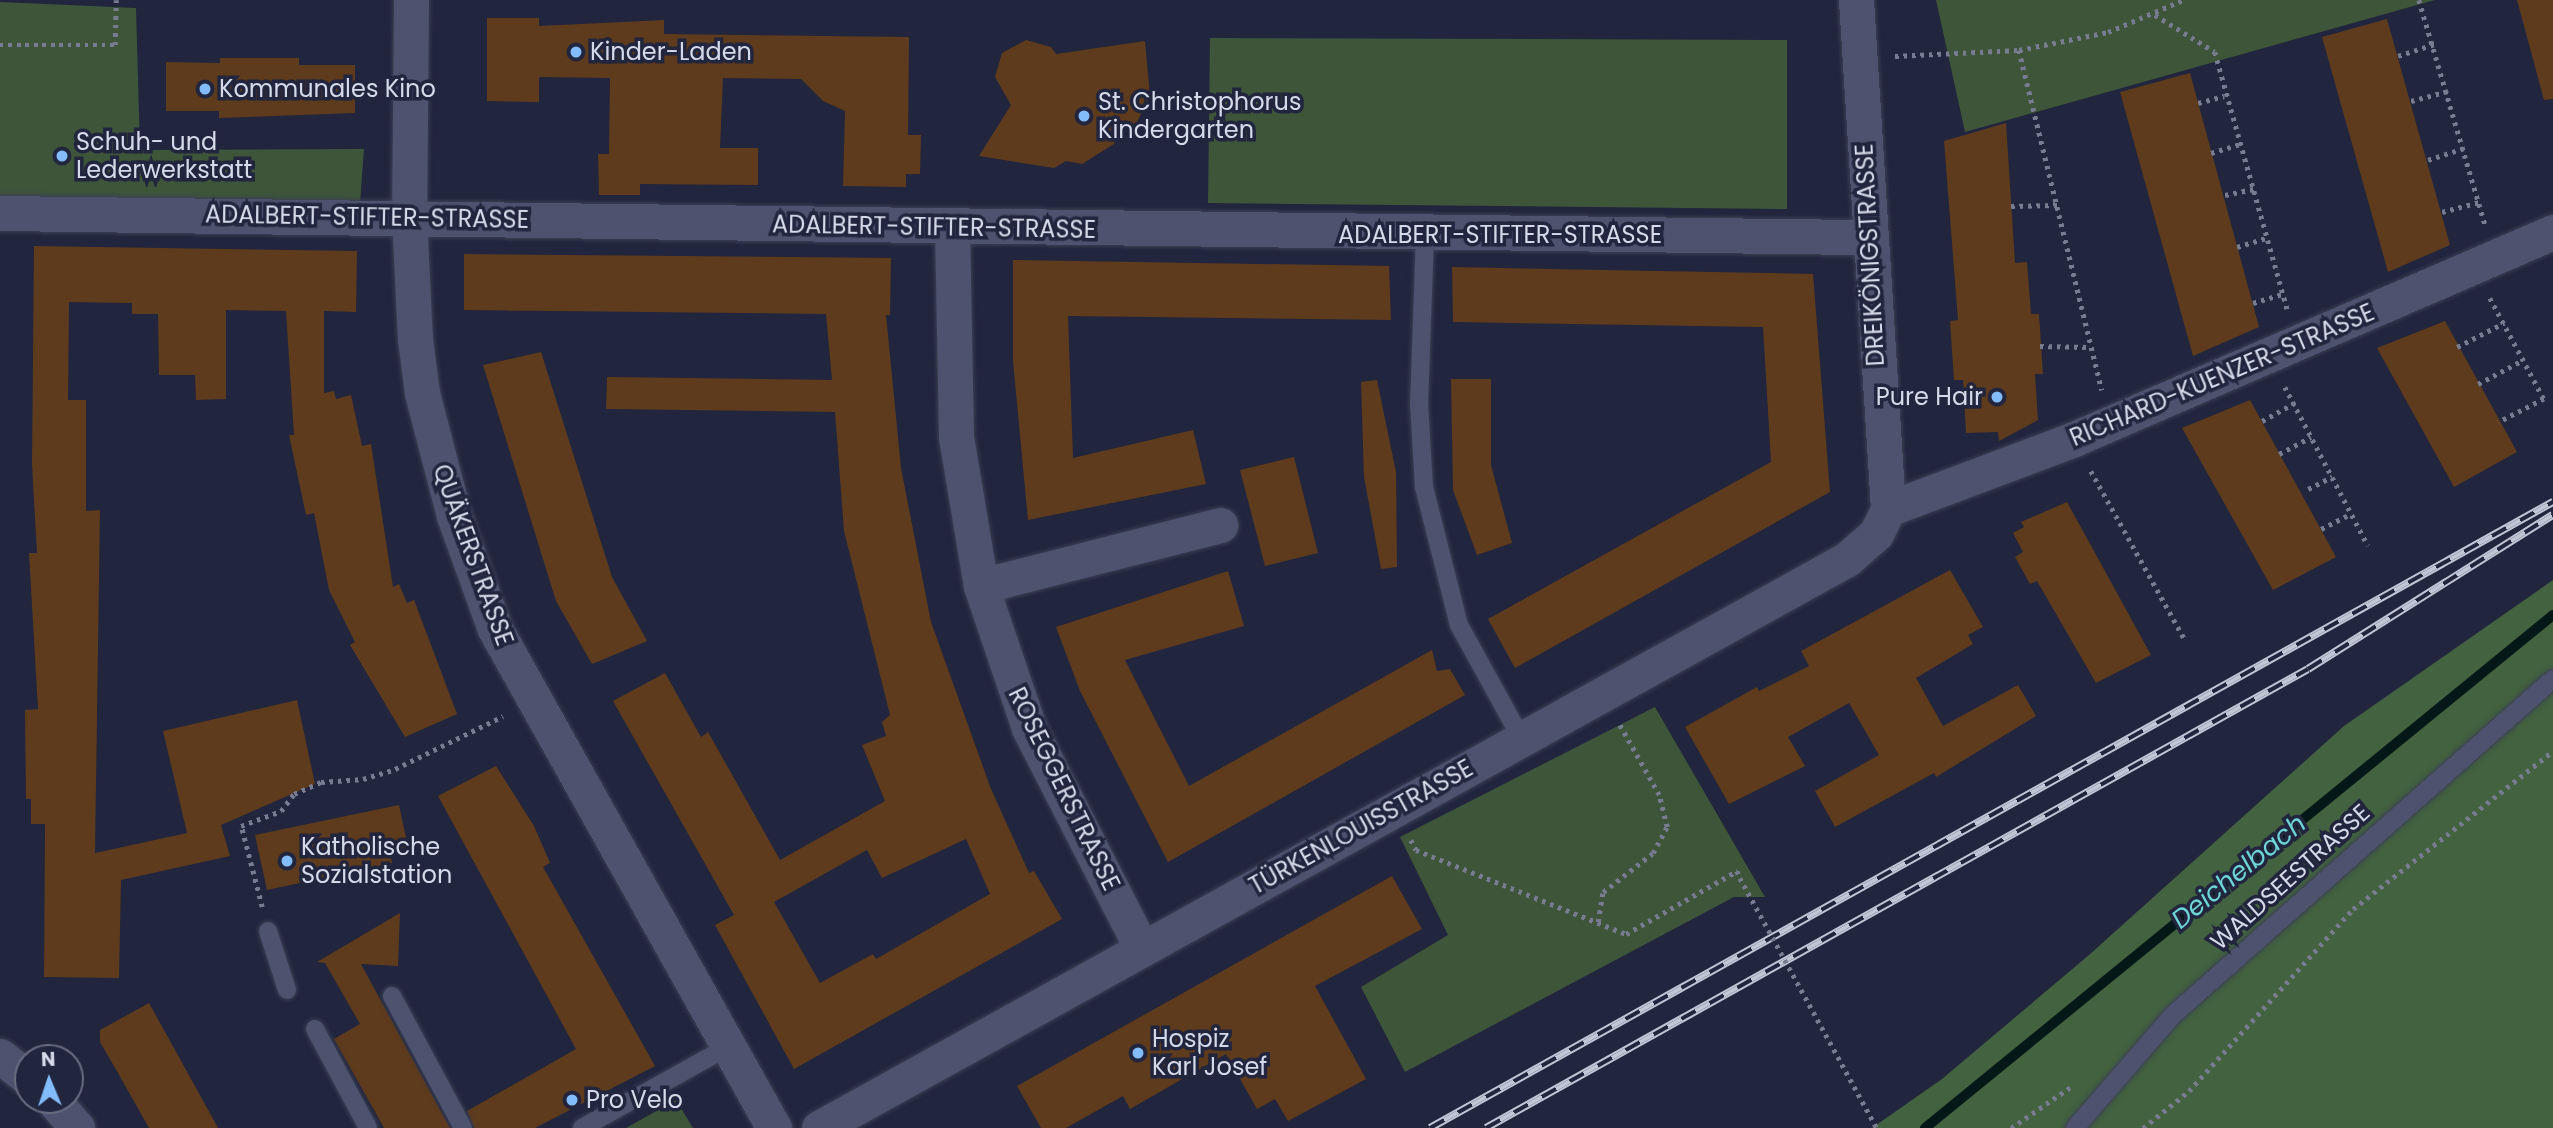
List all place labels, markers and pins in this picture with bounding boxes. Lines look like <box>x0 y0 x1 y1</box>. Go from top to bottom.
place label: Kinder-Laden <box>590 38 752 66</box>
marker: Kinder-Laden <box>568 44 584 60</box>
place label: Kommunales Kino <box>219 75 436 103</box>
marker: Kommunales Kino <box>197 81 213 97</box>
place label: St. Christophorus Kindergarten <box>1098 88 1301 144</box>
marker: St. Christophorus Kindergarten <box>1076 108 1092 124</box>
place label: Schuh- und Lederwerkstatt <box>76 128 252 184</box>
marker: Schuh- und Lederwerkstatt <box>54 148 70 164</box>
place label: Pure Hair <box>1876 383 1983 411</box>
marker: Pure Hair <box>1989 389 2005 405</box>
place label: Katholische Sozialstation <box>301 833 452 889</box>
marker: Katholische Sozialstation <box>279 853 295 869</box>
place label: Hospiz Karl Josef <box>1152 1025 1267 1081</box>
marker: Hospiz Karl Josef <box>1130 1045 1146 1061</box>
place label: Pro Velo <box>586 1086 683 1114</box>
marker: Pro Velo <box>564 1092 580 1108</box>

